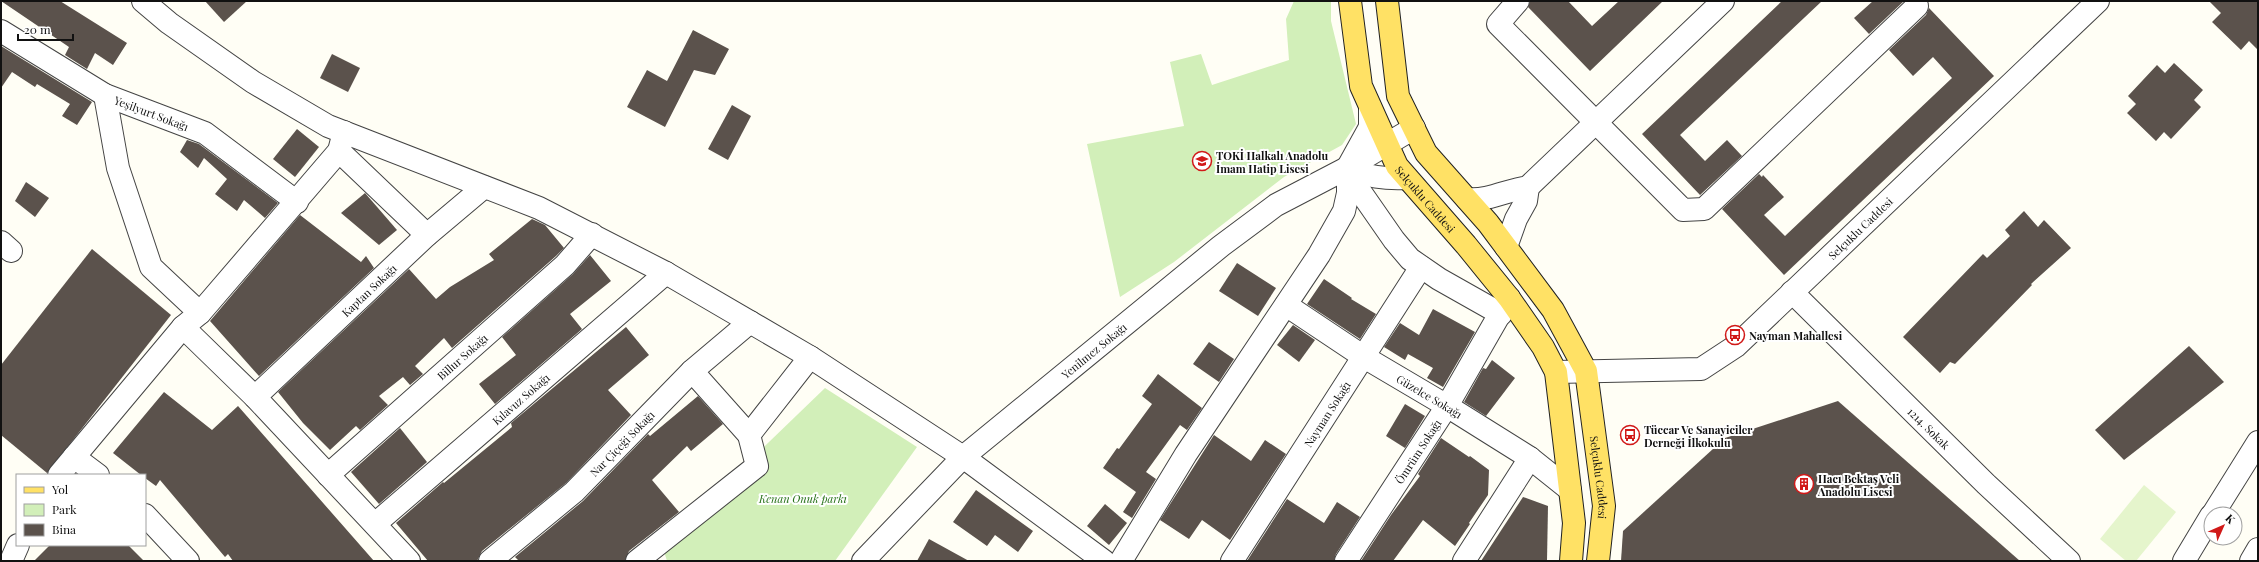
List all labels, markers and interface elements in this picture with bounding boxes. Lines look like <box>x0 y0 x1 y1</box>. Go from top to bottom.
scale bar <box>18 16 73 42</box>
text: 20 m <box>24 21 51 37</box>
street label: Yeşilyurt Sokağı <box>111 91 191 134</box>
place label: TOKİ Halkalı Anadolu İmam Hatip Lisesi <box>1216 148 1328 176</box>
school or university icon: TOKİ Halkalı Anadolu İmam Hatip Lisesi <box>1191 150 1213 172</box>
street label: Selçuklu Caddesi <box>1392 162 1459 235</box>
street label: Selçuklu Caddesi <box>1824 194 1895 262</box>
street label: Kaptan Sokağı <box>338 261 399 320</box>
street label: Yenilmez Sokağı <box>1057 319 1129 382</box>
bus stop icon: Nayman Mahallesi <box>1724 324 1746 346</box>
place label: Nayman Mahallesi <box>1749 328 1843 343</box>
street label: Billur Sokağı <box>434 330 490 383</box>
street label: Kılavuz Sokağı <box>489 370 552 428</box>
street label: Güzelce Sokağı <box>1394 370 1465 421</box>
street label: Nayman Sokağı <box>1300 378 1353 450</box>
street label: 1214. Sokak <box>1905 404 1954 452</box>
street label: Nar Çiçeği Sokağı <box>586 407 657 479</box>
street label: Ömrüm Sokağı <box>1391 416 1444 486</box>
place label: Tüccar Ve Sanayiciler Derneği İlkokulu <box>1644 422 1753 450</box>
bus stop icon: Tüccar Ve Sanayiciler Derneği İlkokulu <box>1619 424 1641 446</box>
street label: Selçuklu Caddesi <box>1587 435 1612 520</box>
place label: Hacı Bektaş Veli Anadolu Lisesi <box>1817 471 1900 499</box>
building icon: Hacı Bektaş Veli Anadolu Lisesi <box>1793 473 1815 495</box>
legend <box>16 474 146 546</box>
text: Yol <box>51 481 69 497</box>
park label: Kenan Onuk parkı <box>758 491 847 506</box>
text: Park <box>52 501 77 517</box>
north arrow <box>2203 506 2243 546</box>
text: K <box>2222 510 2239 527</box>
text: Bina <box>52 521 76 537</box>

